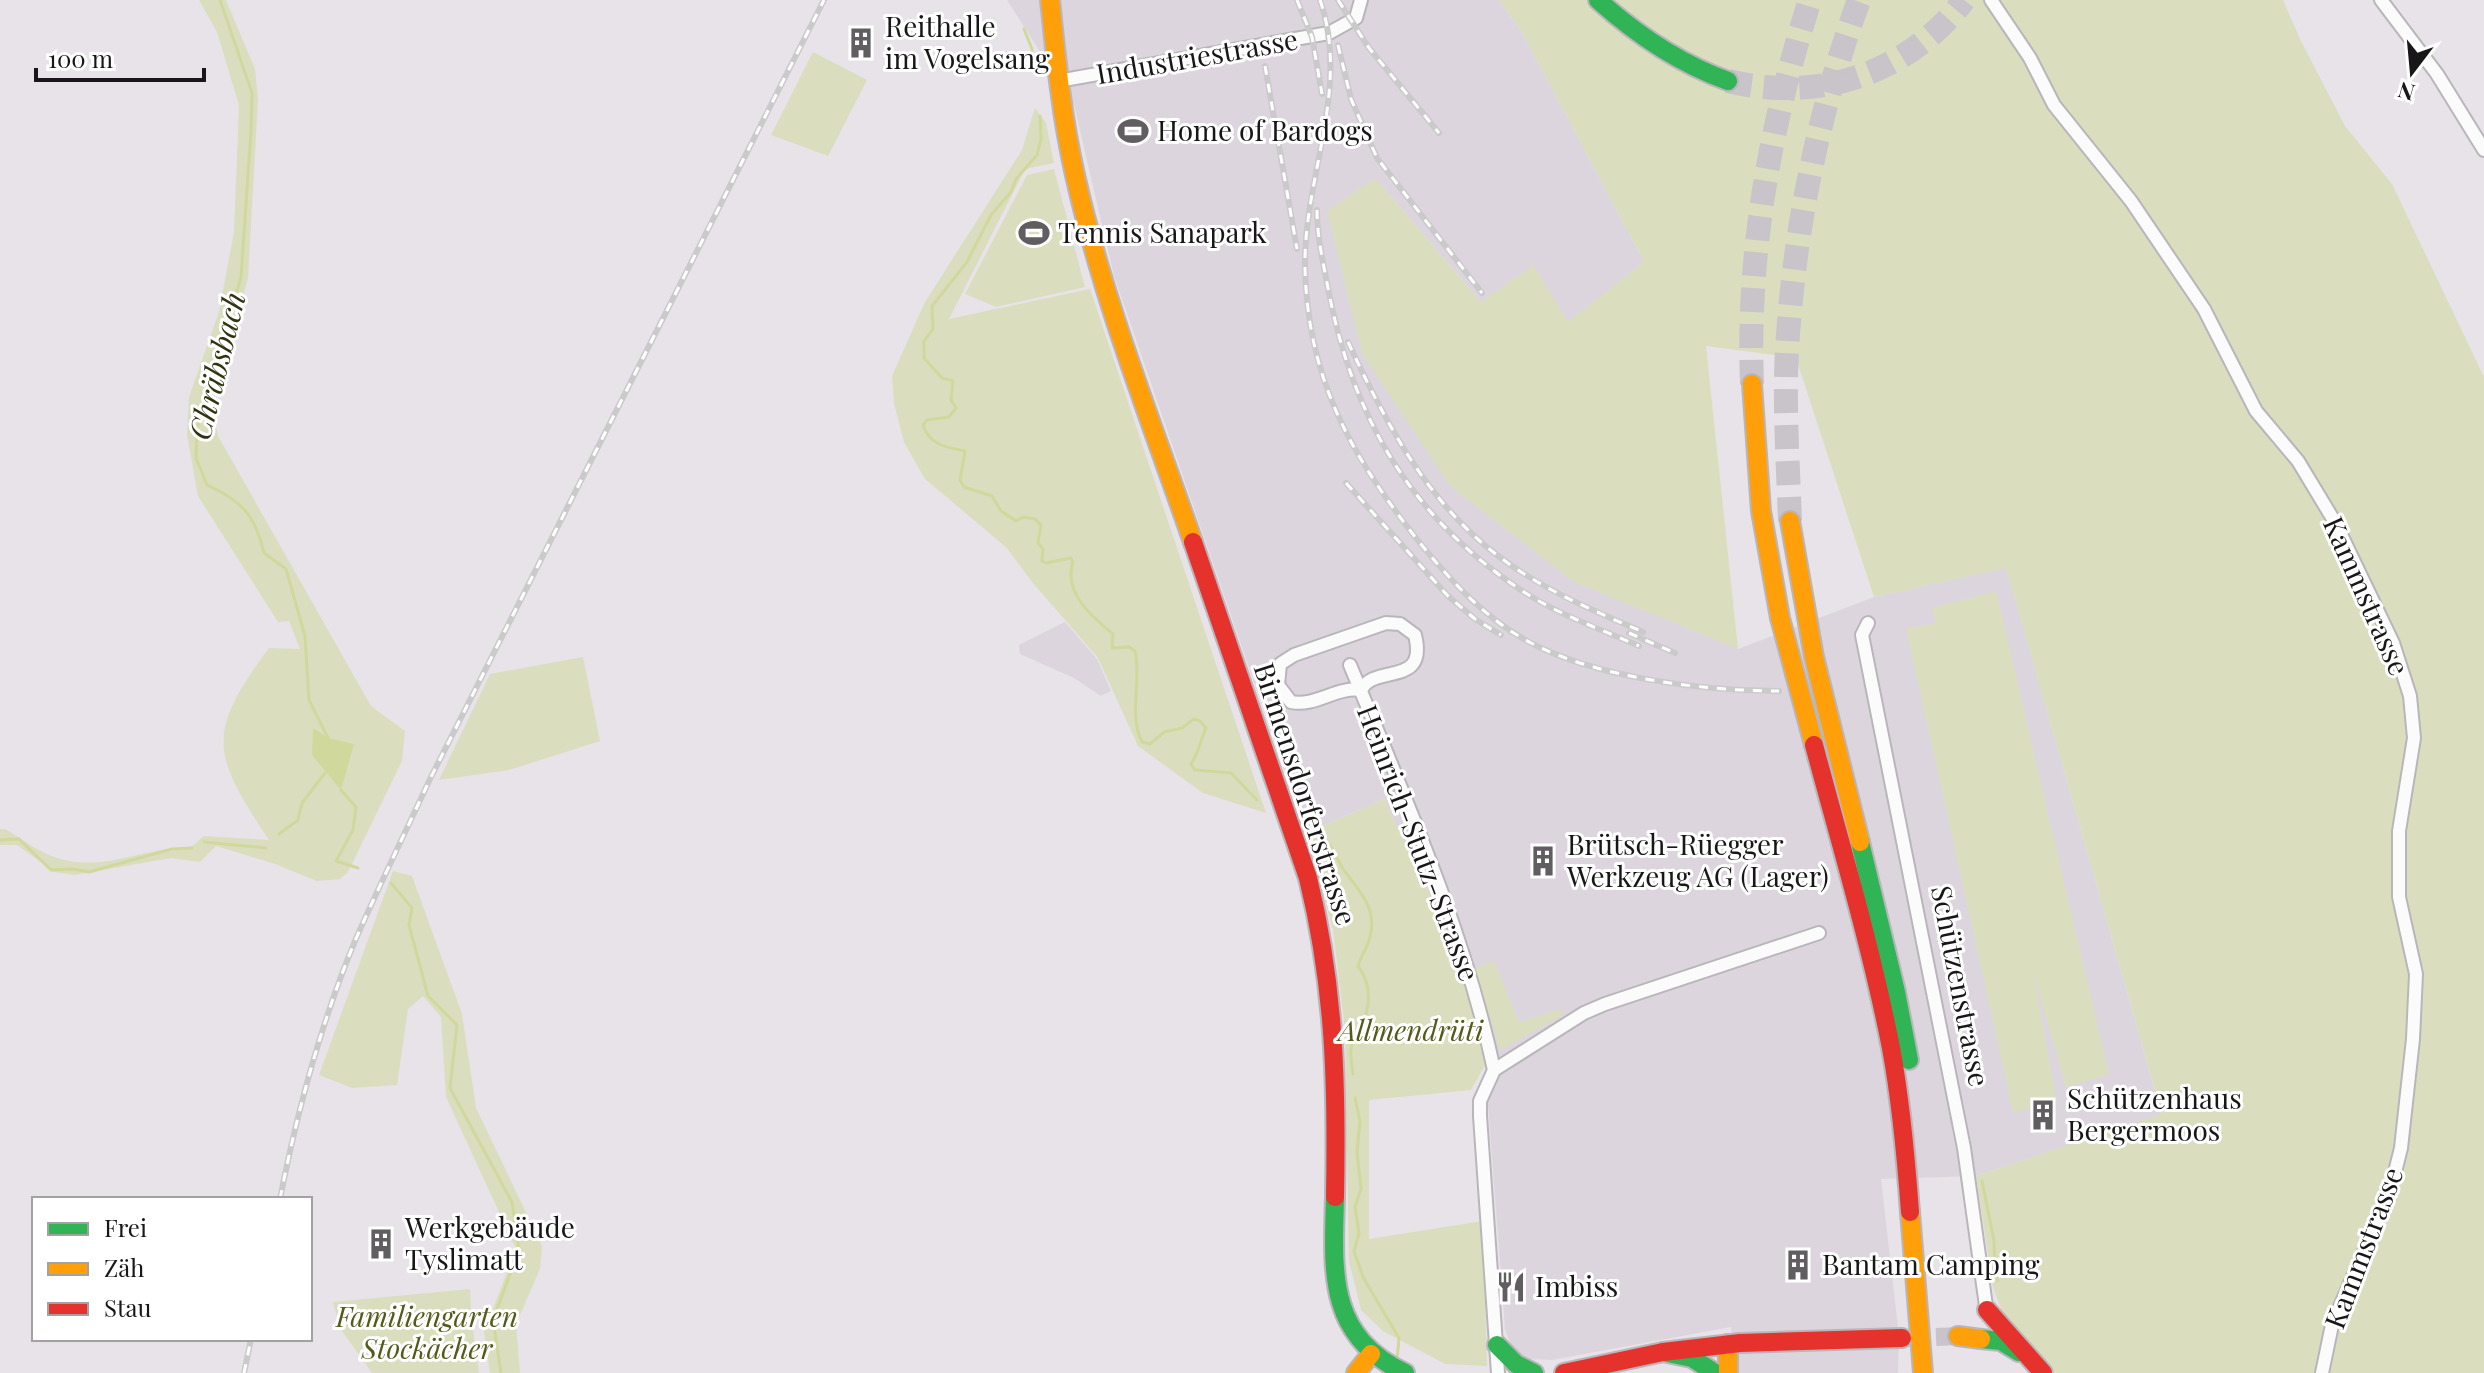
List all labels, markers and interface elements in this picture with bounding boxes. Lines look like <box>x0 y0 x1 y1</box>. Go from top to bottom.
place label: Reithalle im Vogelsang <box>885 7 1050 76</box>
street label: Industriestrasse <box>1093 20 1300 91</box>
building icon: Reithalle im Vogelsang <box>844 26 878 60</box>
scale bar <box>36 32 204 82</box>
north arrow <box>2372 32 2452 112</box>
text: 100 m <box>48 42 113 74</box>
text: N <box>2394 76 2418 109</box>
place label: Home of Bardogs <box>1157 111 1373 148</box>
sports icon: Home of Bardogs <box>1116 114 1150 148</box>
place label: Tennis Sanapark <box>1058 213 1267 250</box>
sports icon: Tennis Sanapark <box>1017 216 1051 250</box>
water label: Chräbsbach <box>178 288 254 443</box>
street label: Kammstrasse <box>2316 510 2419 681</box>
street label: Birmensdorferstrasse <box>1247 658 1366 929</box>
street label: Heinrich-Stutz-Strasse <box>1350 699 1489 986</box>
place label: Brütsch-Rüegger Werkzeug AG (Lager) <box>1566 825 1829 894</box>
building icon: Brütsch-Rüegger Werkzeug AG (Lager) <box>1526 844 1560 878</box>
street label: Schützenstrasse <box>1924 882 1999 1089</box>
park label: Allmendrüti <box>1336 1011 1484 1048</box>
place label: Schützenhaus Bergermoos <box>2067 1079 2242 1148</box>
building icon: Schützenhaus Bergermoos <box>2026 1098 2060 1132</box>
street label: Kammstrasse <box>2315 1161 2410 1333</box>
legend <box>32 1197 312 1341</box>
place label: Werkgebäude Tyslimatt <box>404 1208 575 1277</box>
text: Frei <box>104 1211 147 1243</box>
building icon: Werkgebäude Tyslimatt <box>364 1227 398 1261</box>
place label: Bantam Camping <box>1822 1245 2040 1282</box>
building icon: Bantam Camping <box>1781 1248 1815 1282</box>
text: Zäh <box>104 1251 144 1283</box>
place label: Imbiss <box>1535 1267 1618 1304</box>
restaurant icon: Imbiss <box>1494 1270 1528 1304</box>
text: Stau <box>104 1291 151 1323</box>
park label: Familiengarten Stockächer <box>335 1297 518 1366</box>

